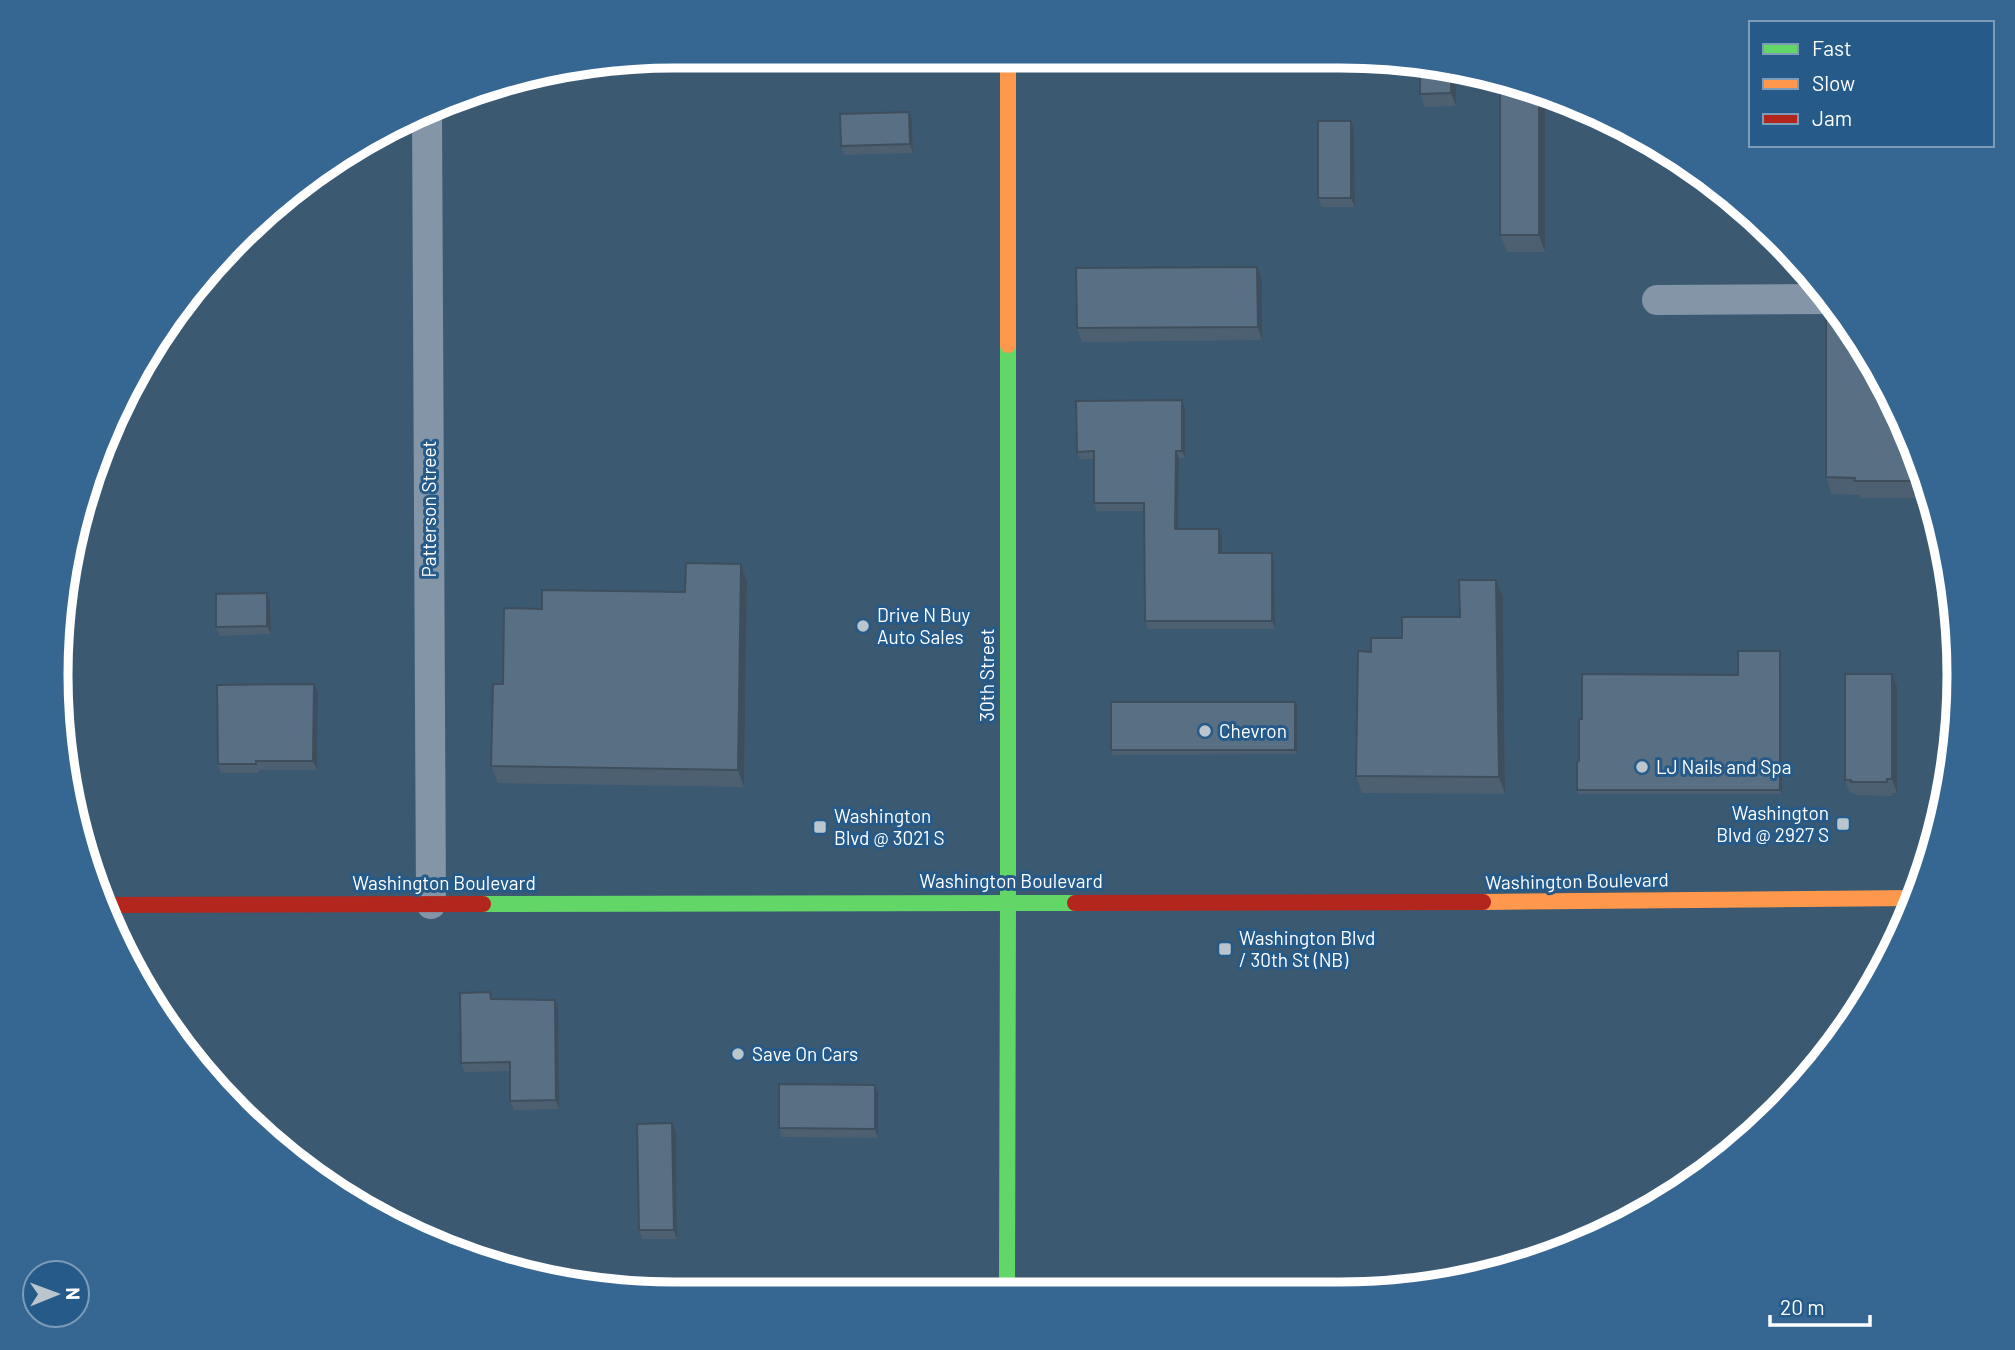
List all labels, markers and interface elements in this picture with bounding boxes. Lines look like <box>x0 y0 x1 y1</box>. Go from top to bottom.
legend <box>1749 21 1994 147</box>
text: Fast <box>1812 35 1852 60</box>
text: Slow <box>1812 70 1855 95</box>
text: Jam <box>1812 105 1852 130</box>
street label: Patterson Street <box>417 441 440 577</box>
place label: Drive N Buy Auto Sales <box>877 603 971 648</box>
marker: Drive N Buy Auto Sales <box>855 618 871 634</box>
street label: 30th Street <box>975 628 998 722</box>
place label: Chevron <box>1219 719 1287 742</box>
marker: Chevron <box>1197 723 1213 739</box>
place label: LJ Nails and Spa <box>1656 755 1792 778</box>
marker: LJ Nails and Spa <box>1634 759 1650 775</box>
place label: Washington Blvd @ 2927 S <box>1716 801 1829 846</box>
place label: Washington Blvd @ 3021 S <box>834 804 945 849</box>
marker: Washington Blvd @ 2927 S <box>1835 816 1851 832</box>
marker: Washington Blvd @ 3021 S <box>812 819 828 835</box>
street label: Washington Boulevard <box>1485 867 1669 894</box>
street label: Washington Boulevard <box>919 869 1103 892</box>
street label: Washington Boulevard <box>352 871 536 894</box>
place label: Washington Blvd / 30th St (NB) <box>1239 926 1376 971</box>
marker: Washington Blvd / 30th St (NB) <box>1217 941 1233 957</box>
place label: Save On Cars <box>752 1042 858 1065</box>
marker: Save On Cars <box>730 1046 746 1062</box>
north arrow <box>21 1259 91 1329</box>
scale bar <box>1770 1284 1870 1328</box>
text: N <box>62 1287 85 1300</box>
text: 20 m <box>1780 1294 1825 1319</box>

